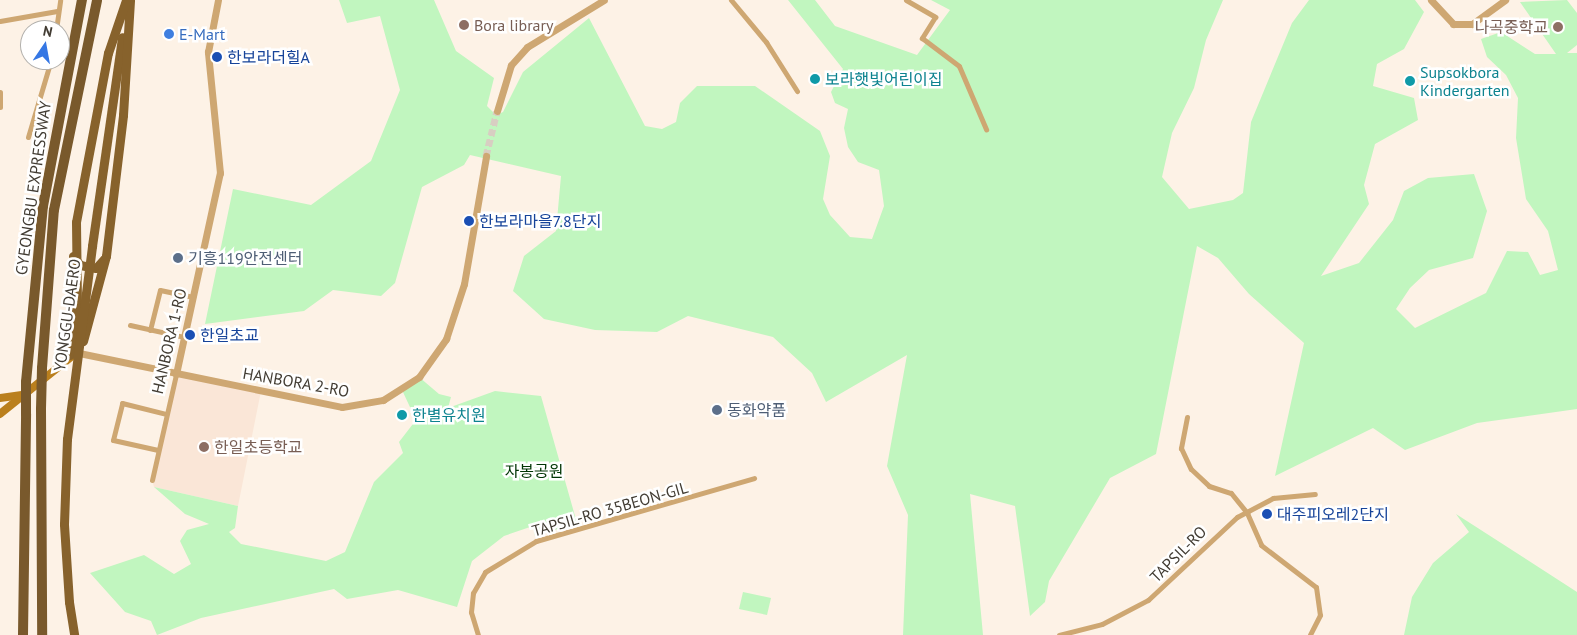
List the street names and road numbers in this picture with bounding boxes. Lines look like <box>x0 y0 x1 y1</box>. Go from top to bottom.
street label: GYEONGBU EXPRESSWAY <box>11 100 55 276</box>
street label: YONGGU-DAERO <box>50 257 84 373</box>
street label: HANBORA 1-RO <box>147 286 191 396</box>
street label: HANBORA 2-RO <box>241 363 351 401</box>
street label: TAPSIL-RO 35BEON-GIL <box>530 477 690 541</box>
street label: TAPSIL-RO <box>1146 522 1210 586</box>

